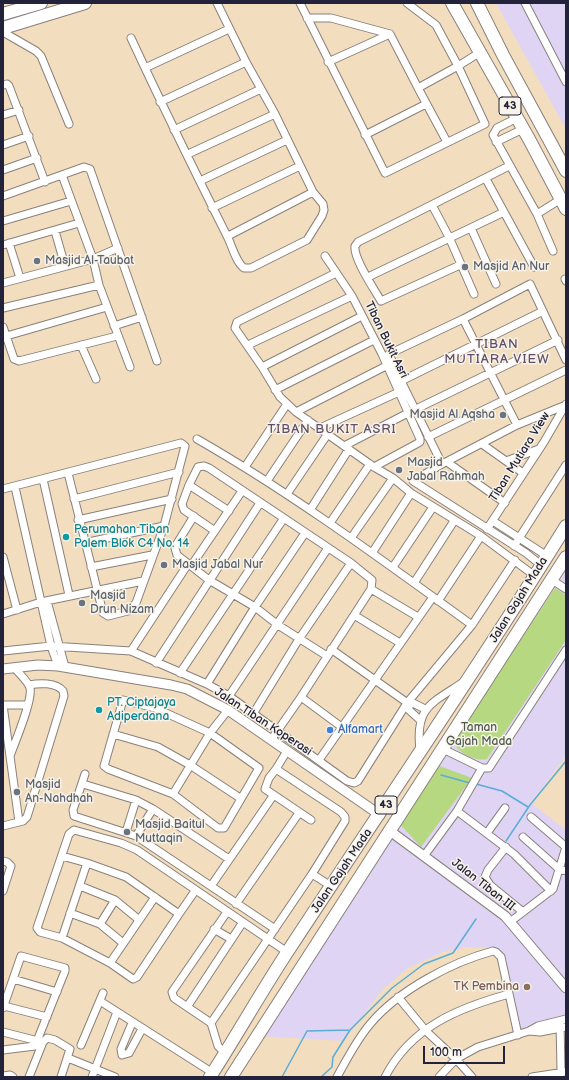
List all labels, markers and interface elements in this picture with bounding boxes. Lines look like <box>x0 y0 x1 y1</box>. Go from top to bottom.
road number: 43 <box>499 97 521 115</box>
place label: Masjid Al-Taubat <box>45 254 134 268</box>
marker: Masjid Al-Taubat <box>32 256 42 266</box>
place label: Masjid An Nur <box>473 260 549 274</box>
marker: Masjid An Nur <box>460 262 470 272</box>
street label: Tiban Bukit Asri <box>361 299 411 381</box>
district label: TIBAN MUTIARA VIEW <box>444 337 550 368</box>
place label: Masjid Al Aqsha <box>409 408 495 422</box>
street label: Tiban Mutiara View <box>487 410 553 504</box>
marker: Masjid Al Aqsha <box>498 410 508 420</box>
district label: TIBAN BUKIT ASRI <box>267 422 397 438</box>
place label: Masjid Jabal Rahmah <box>407 456 485 484</box>
marker: Masjid Jabal Rahmah <box>394 465 404 475</box>
place label: Perumahan Tiban Palem Blok C4 No. 14 <box>74 523 190 551</box>
marker: Perumahan Tiban Palem Blok C4 No. 14 <box>61 532 71 542</box>
street label: Jalan Gajah Mada <box>487 554 551 646</box>
place label: Masjid Jabal Nur <box>172 558 263 572</box>
marker: Masjid Jabal Nur <box>159 560 169 570</box>
place label: Masjid Drun Nizam <box>90 589 154 617</box>
marker: Masjid Drun Nizam <box>77 598 87 608</box>
street label: Jalan Tiban Koperasi <box>212 685 314 759</box>
place label: PT. Ciptajaya Adiperdana <box>107 696 176 724</box>
marker: PT. Ciptajaya Adiperdana <box>94 705 104 715</box>
park label: Taman Gajah Mada <box>446 721 512 749</box>
place label: Alfamart <box>338 723 383 737</box>
marker: Alfamart <box>325 725 335 735</box>
place label: Masjid An-Nahdhah <box>25 778 93 806</box>
marker: Masjid An-Nahdhah <box>12 787 22 797</box>
road number: 43 <box>375 796 397 814</box>
place label: Masjid Baitul Muttaqin <box>135 818 205 846</box>
street label: Jalan Gajah Mada <box>309 826 375 916</box>
marker: Masjid Baitul Muttaqin <box>122 827 132 837</box>
street label: Jalan Tiban III <box>448 856 518 914</box>
place label: TK Pembina <box>453 980 519 994</box>
marker: TK Pembina <box>522 982 532 992</box>
scale bar <box>425 1038 507 1064</box>
text: 100 m <box>430 1045 462 1060</box>

